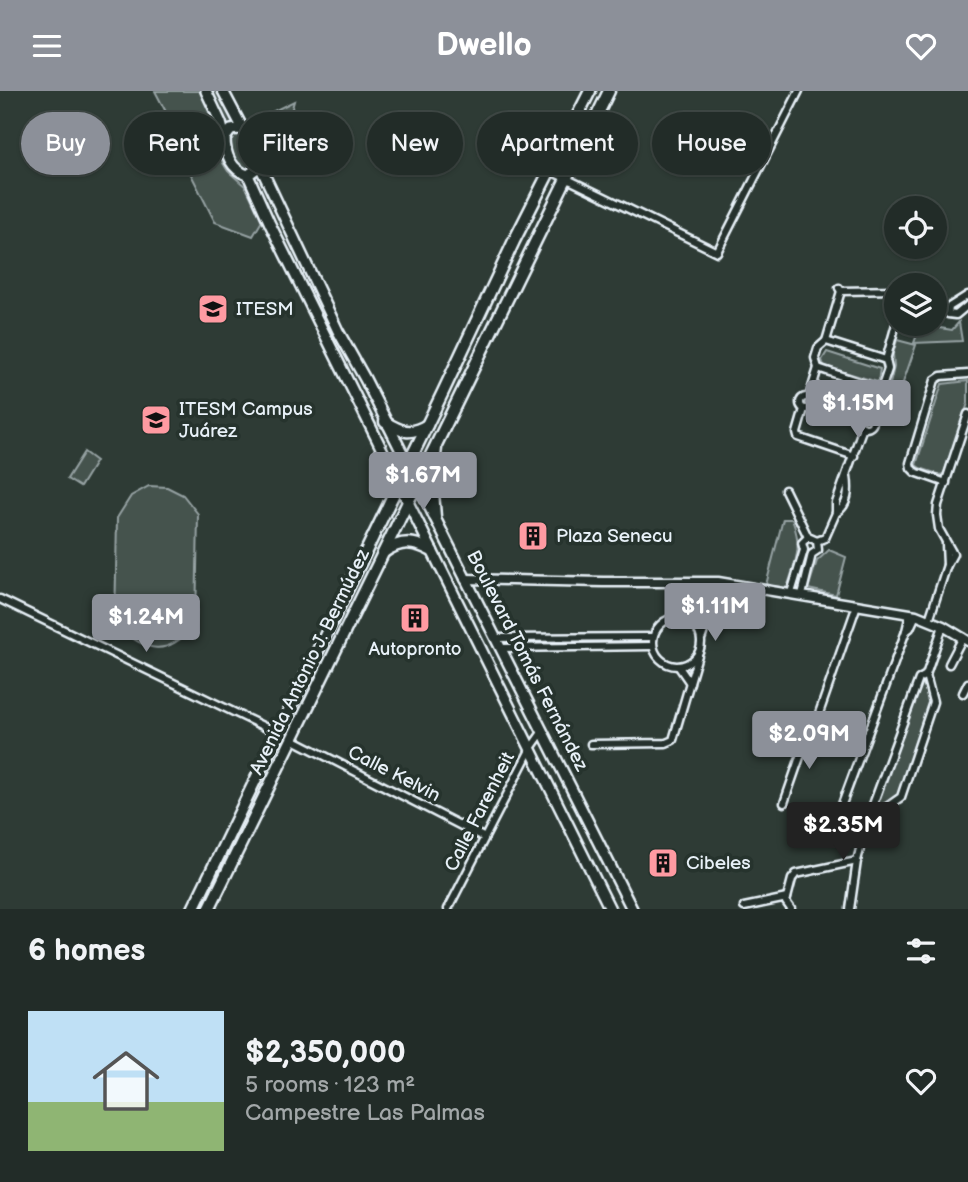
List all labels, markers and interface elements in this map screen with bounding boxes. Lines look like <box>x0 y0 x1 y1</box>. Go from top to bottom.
text: Dwello <box>436 26 532 65</box>
icon: menu <box>28 27 66 65</box>
icon: heart <box>902 27 940 65</box>
chip: Buy <box>21 112 110 175</box>
chip: Rent <box>124 112 224 175</box>
chip: Filters <box>238 112 353 175</box>
chip: New <box>367 112 463 175</box>
chip: Apartment <box>477 112 638 175</box>
chip: House <box>652 112 771 175</box>
map controls <box>884 196 947 336</box>
button: locate <box>884 196 947 259</box>
button: layers <box>884 273 947 336</box>
school or university icon: ITESM <box>196 292 230 326</box>
place label: ITESM <box>236 298 294 321</box>
pin: $1.15M <box>801 381 915 440</box>
text: $1.15M <box>822 389 894 417</box>
place label: ITESM Campus Juárez <box>179 398 313 443</box>
school or university icon: ITESM Campus Juárez <box>139 403 173 437</box>
pin: $1.67M <box>366 453 480 512</box>
text: $1.67M <box>385 461 461 489</box>
building icon: Plaza Senecu <box>516 519 550 553</box>
place label: Plaza Senecu <box>556 525 673 548</box>
street label: Avenida Antonio J. Bermúdez <box>245 545 375 779</box>
street label: Boulevard Tomás Fernández <box>461 547 593 776</box>
pin: $1.11M <box>658 583 772 643</box>
text: $1.11M <box>680 592 750 620</box>
pin: $1.24M <box>89 595 203 654</box>
building icon: Autopronto <box>398 601 432 635</box>
text: $1.24M <box>108 603 184 631</box>
place label: Autopronto <box>368 638 462 661</box>
pin: $2.09M <box>752 711 866 771</box>
text: $2.09M <box>768 720 850 748</box>
street label: Calle Kelvin <box>344 741 444 807</box>
street label: Calle Farenheit <box>440 748 520 876</box>
pin: $2.35M <box>786 803 900 862</box>
text: $2.35M <box>803 811 883 839</box>
building icon: Cibeles <box>646 846 680 880</box>
place label: Cibeles <box>686 852 751 875</box>
icon: filters <box>902 932 940 970</box>
text: 6 homes <box>28 933 145 969</box>
text: $2,350,000 <box>245 1035 406 1071</box>
icon: home <box>84 1039 168 1123</box>
icon: heart <box>902 1062 940 1100</box>
text: 5 rooms · 123 m² <box>245 1071 415 1099</box>
text: Campestre Las Palmas <box>245 1099 485 1127</box>

